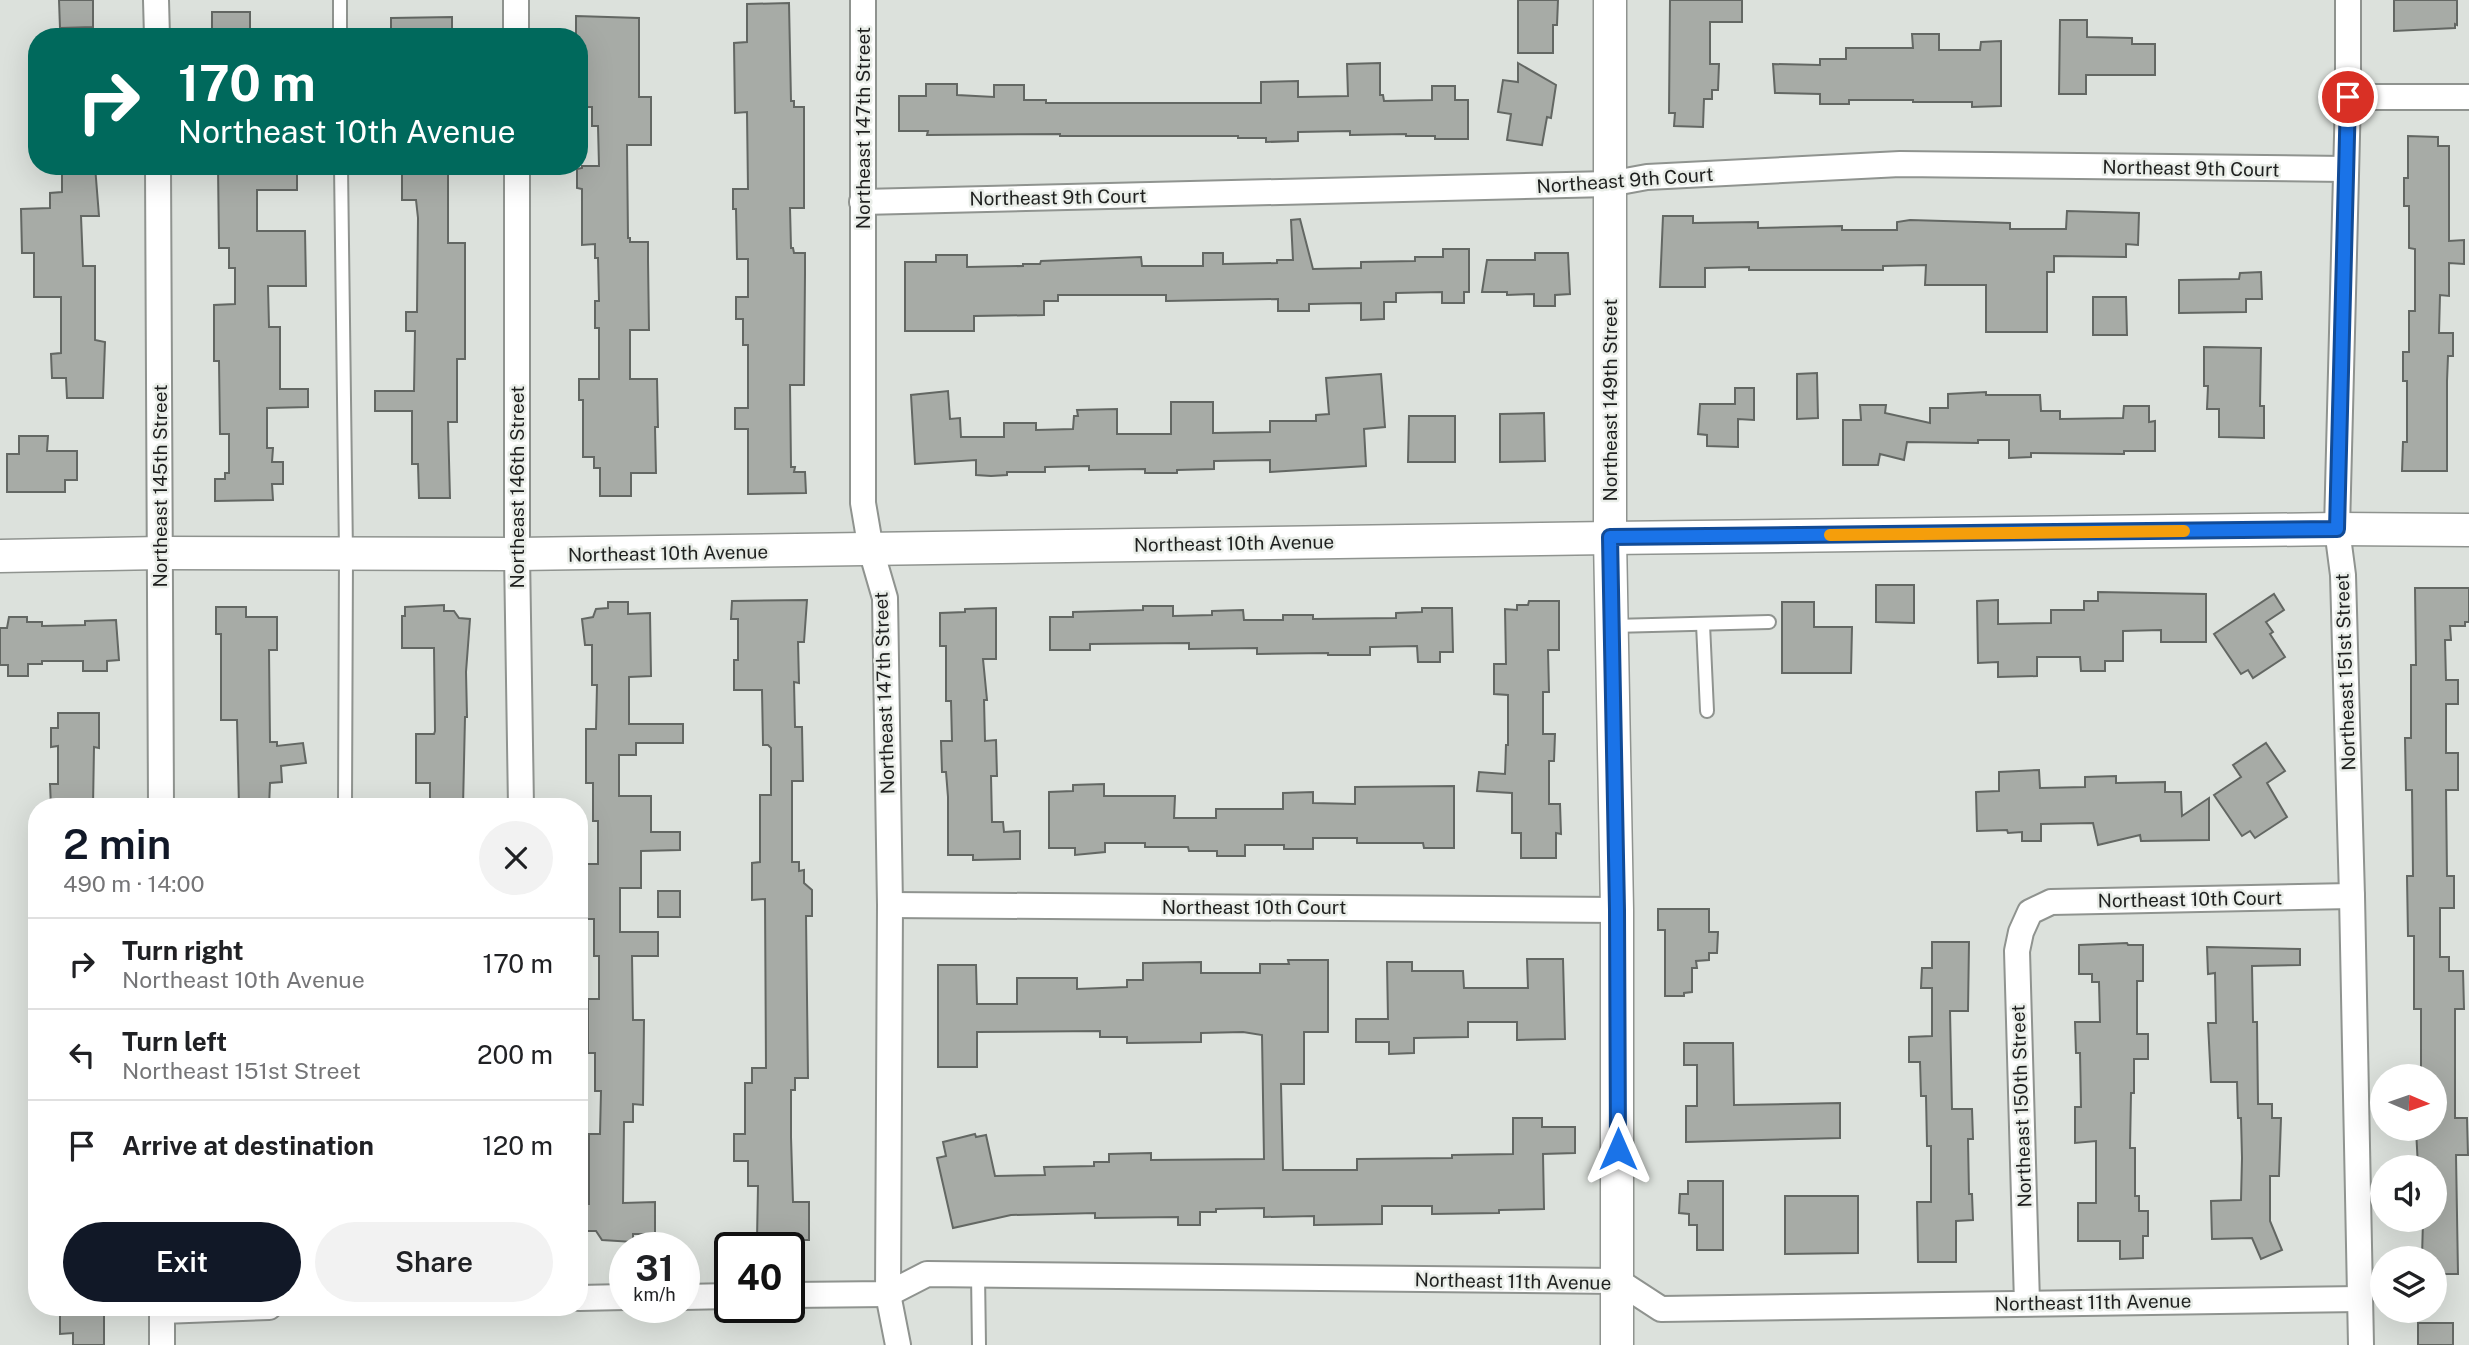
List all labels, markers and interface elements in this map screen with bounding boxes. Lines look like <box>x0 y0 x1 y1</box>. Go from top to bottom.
street label: Northeast 147th Street <box>852 27 874 229</box>
text: 170 m <box>178 54 316 112</box>
icon: right <box>63 56 154 147</box>
pin <box>2318 67 2378 127</box>
icon: arrive <box>2329 78 2367 116</box>
text: Northeast 10th Avenue <box>178 113 516 150</box>
street label: Northeast 9th Court <box>2102 155 2280 181</box>
street label: Northeast 9th Court <box>1536 163 1714 197</box>
street label: Northeast 9th Court <box>969 184 1147 210</box>
street label: Northeast 149th Street <box>1599 299 1621 501</box>
street label: Northeast 145th Street <box>149 384 171 588</box>
street label: Northeast 146th Street <box>506 386 528 588</box>
street label: Northeast 10th Avenue <box>1134 530 1334 556</box>
street label: Northeast 10th Avenue <box>568 540 768 566</box>
street label: Northeast 151st Street <box>2331 573 2359 771</box>
street label: Northeast 147th Street <box>869 591 899 795</box>
text: 2 min <box>63 819 171 868</box>
button: close <box>479 821 553 895</box>
text: 490 m · 14:00 <box>63 870 205 897</box>
street label: Northeast 10th Court <box>2097 886 2283 912</box>
street label: Northeast 10th Court <box>1162 896 1346 918</box>
text: Turn right <box>122 935 244 966</box>
icon: right <box>63 945 101 983</box>
text: 170 m <box>483 948 553 979</box>
text: Northeast 10th Avenue <box>122 966 365 993</box>
street label: Northeast 150th Street <box>2006 1004 2036 1208</box>
text: Turn left <box>122 1026 227 1057</box>
icon: left <box>63 1036 101 1074</box>
text: 200 m <box>477 1039 553 1070</box>
text: Northeast 151st Street <box>122 1057 361 1084</box>
north arrow <box>2370 1064 2446 1141</box>
map controls <box>2370 1064 2447 1323</box>
position arrow <box>1581 1112 1655 1186</box>
icon: arrive <box>63 1127 101 1165</box>
text: Arrive at destination <box>122 1130 374 1161</box>
text: 120 m <box>482 1130 553 1161</box>
button: sound <box>2370 1155 2447 1232</box>
button: Exit <box>63 1222 301 1302</box>
button: Share <box>315 1222 553 1302</box>
speed limit sign: 40 <box>714 1232 805 1323</box>
button: layers <box>2370 1246 2447 1323</box>
text: 31 <box>635 1248 674 1289</box>
street label: Northeast 11th Avenue <box>1415 1268 1611 1294</box>
text: km/h <box>633 1284 676 1305</box>
street label: Northeast 11th Avenue <box>1995 1289 2191 1315</box>

